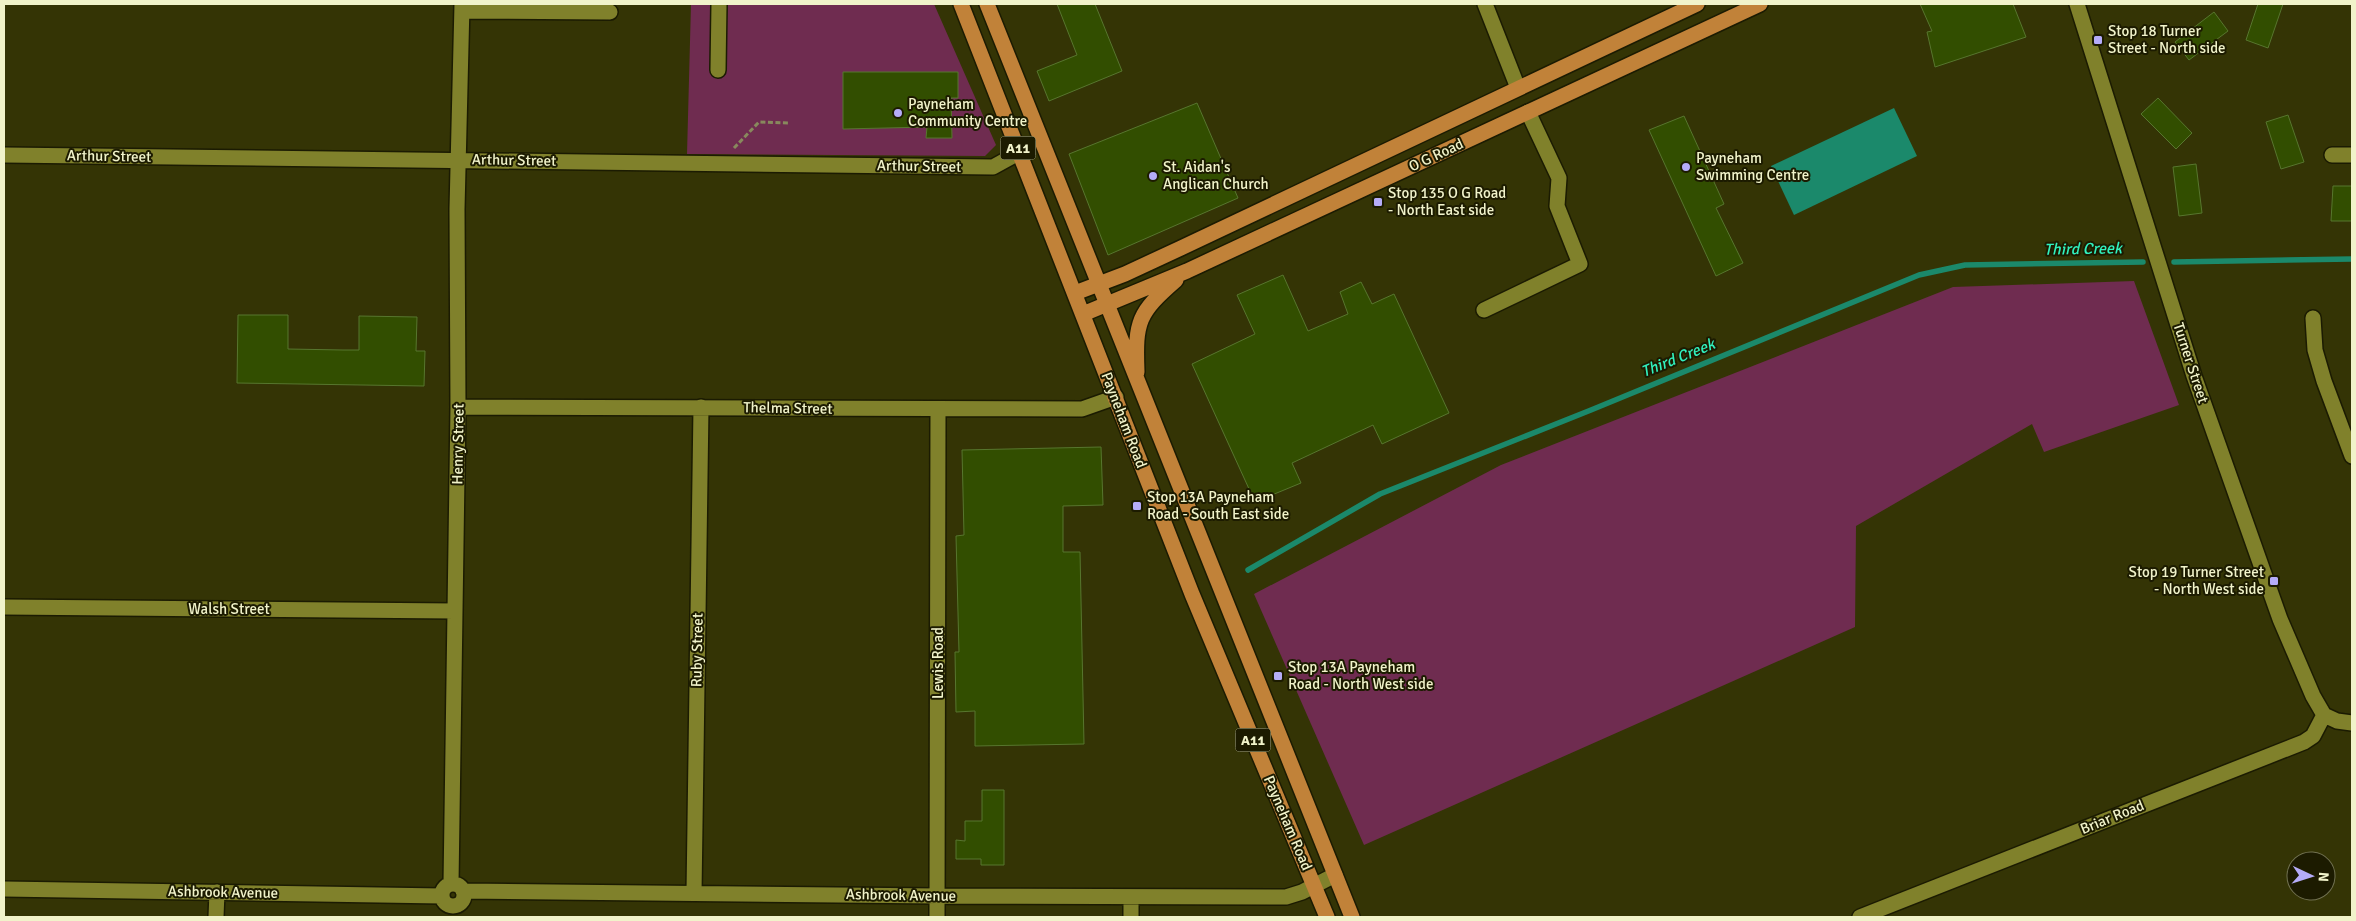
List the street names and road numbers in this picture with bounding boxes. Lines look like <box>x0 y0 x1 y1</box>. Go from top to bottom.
street label: O G Road <box>1406 135 1466 175</box>
road number: A11 <box>1000 136 1036 160</box>
street label: Arthur Street <box>67 146 151 166</box>
street label: Arthur Street <box>472 150 556 170</box>
street label: Arthur Street <box>877 156 961 176</box>
street label: Turner Street <box>2170 321 2212 405</box>
street label: Payneham Road <box>1097 369 1151 471</box>
street label: Thelma Street <box>743 398 833 418</box>
street label: Henry Street <box>448 403 468 485</box>
street label: Walsh Street <box>188 600 270 618</box>
street label: Ruby Street <box>687 613 707 687</box>
street label: Lewis Road <box>929 627 947 699</box>
road number: A11 <box>1236 728 1270 752</box>
street label: Payneham Road <box>1260 773 1316 873</box>
street label: Briar Road <box>2077 796 2147 838</box>
street label: Ashbrook Avenue <box>168 882 278 902</box>
street label: Ashbrook Avenue <box>846 885 956 905</box>

